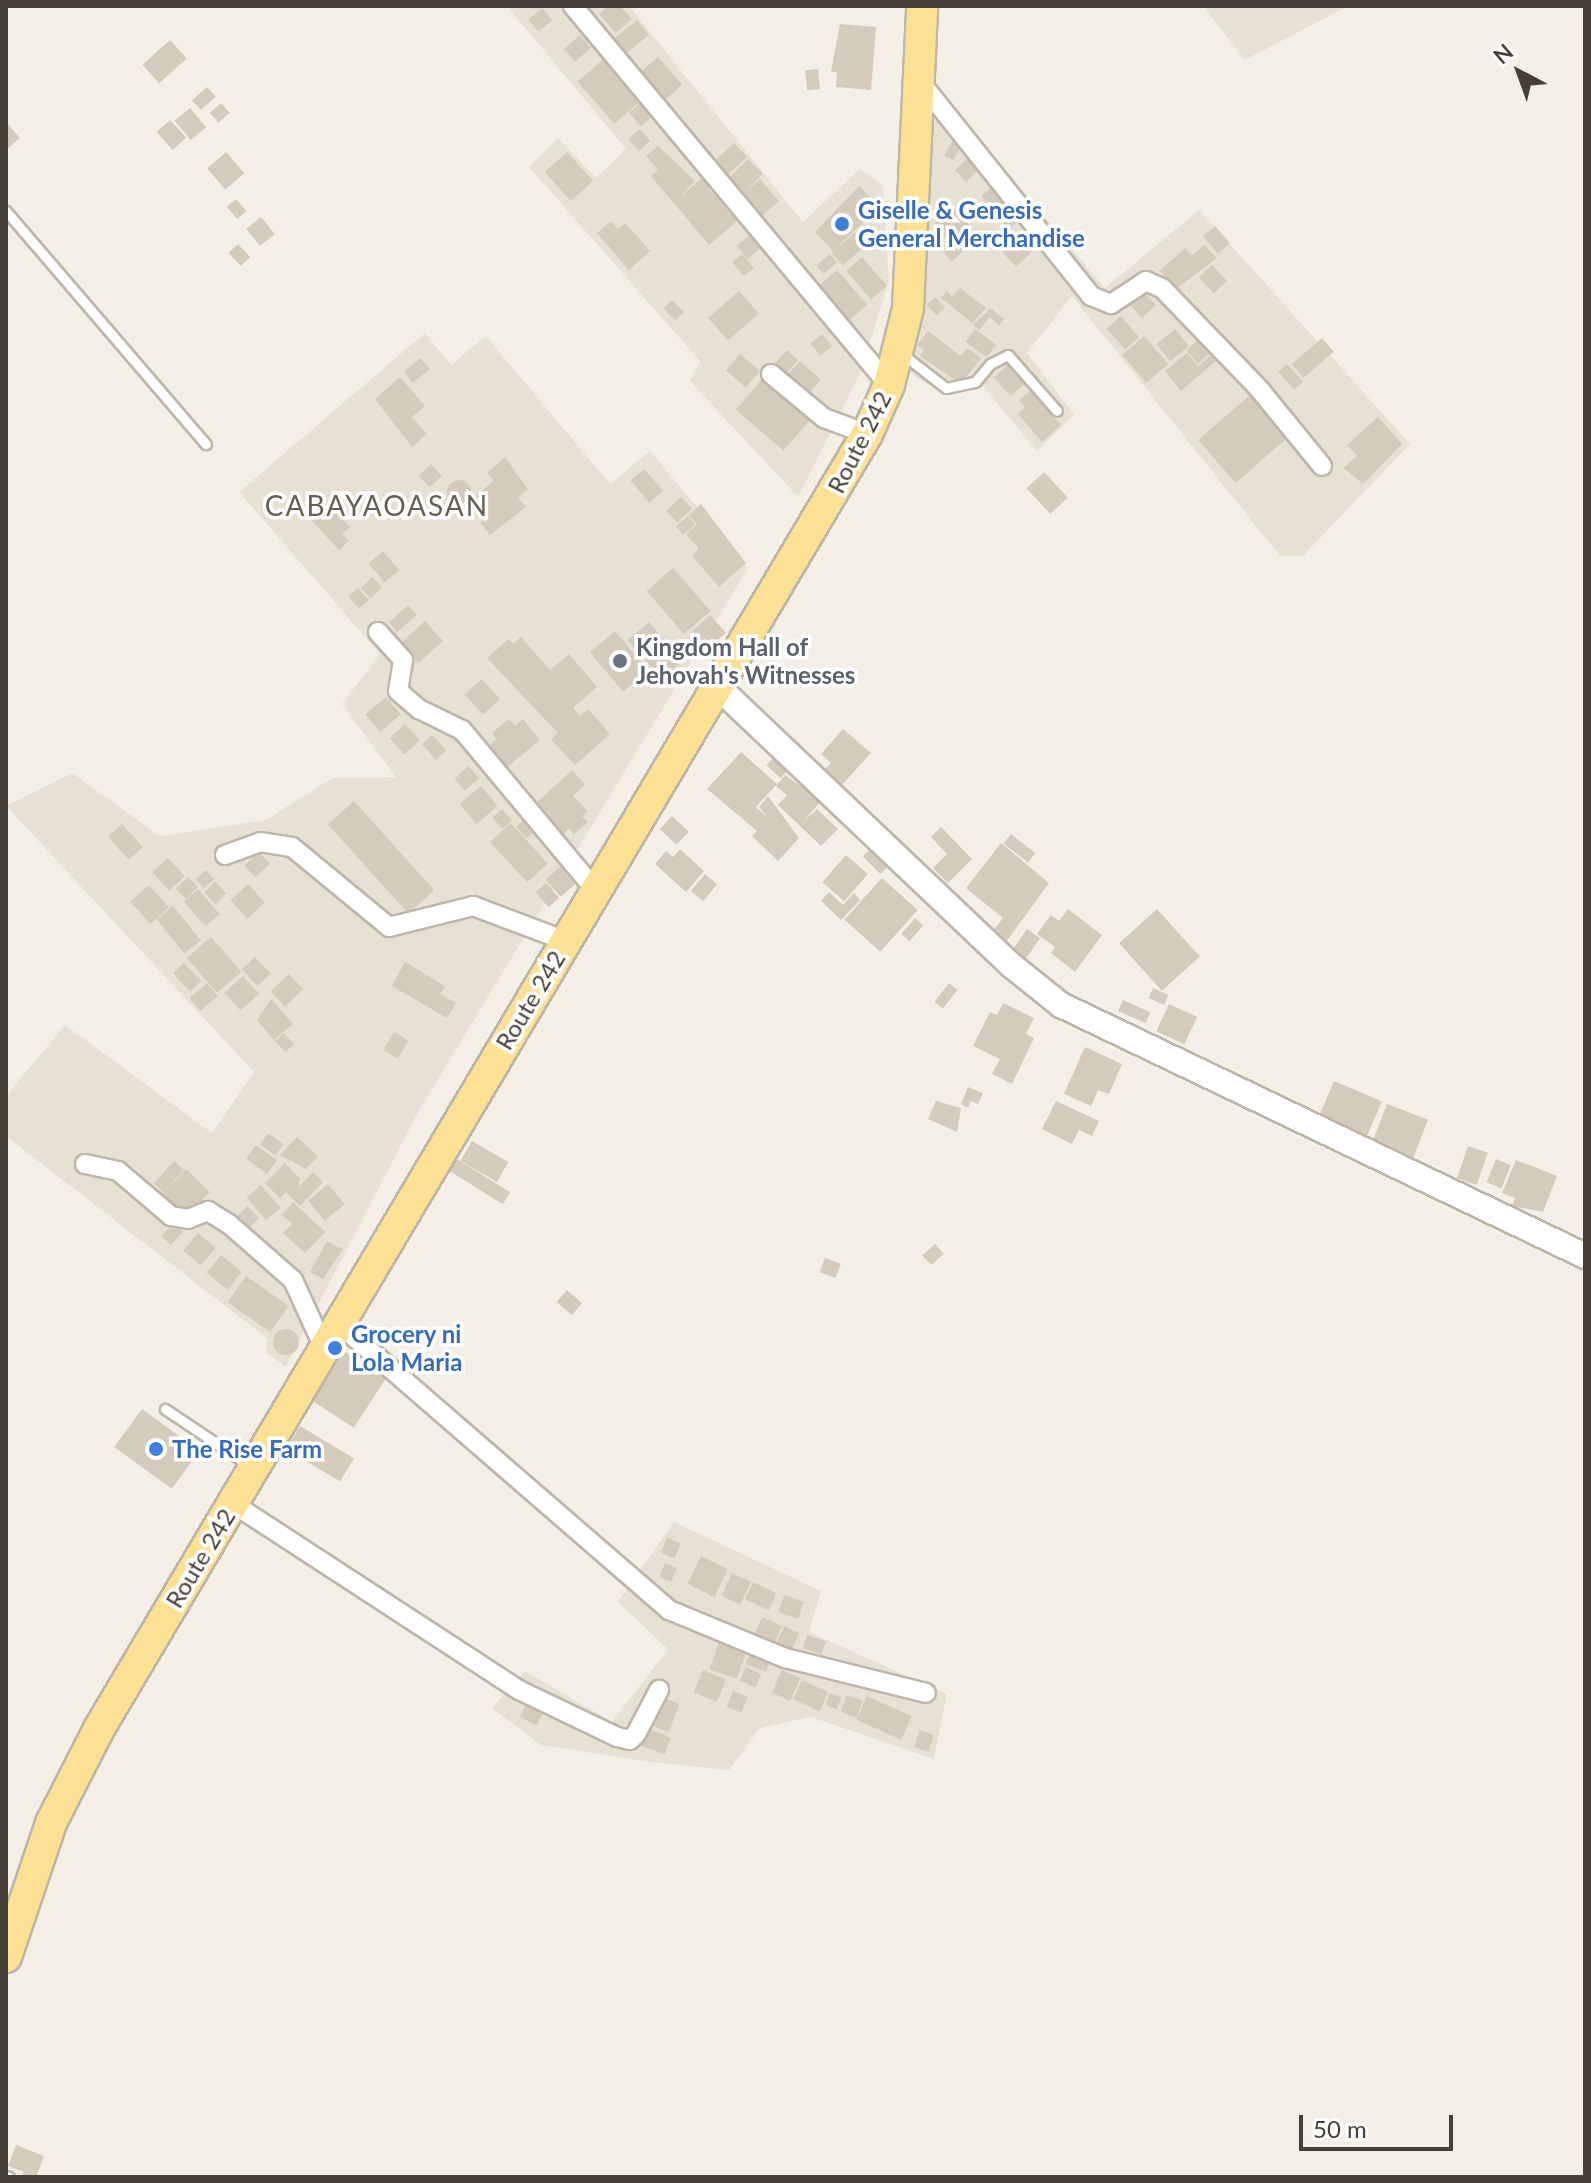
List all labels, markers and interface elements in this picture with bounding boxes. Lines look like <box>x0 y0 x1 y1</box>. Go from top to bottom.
north arrow <box>1479 32 1559 112</box>
text: N <box>1488 38 1518 69</box>
place label: Giselle & Genesis General Merchandise <box>858 196 1085 252</box>
marker: Giselle & Genesis General Merchandise <box>833 215 851 233</box>
street label: Route 242 <box>821 386 897 498</box>
district label: CABAYAOASAN <box>265 488 489 522</box>
place label: Kingdom Hall of Jehovah's Witnesses <box>636 633 856 689</box>
marker: Kingdom Hall of Jehovah's Witnesses <box>611 652 629 670</box>
street label: Route 242 <box>489 945 571 1055</box>
place label: Grocery ni Lola Maria <box>351 1320 462 1376</box>
marker: Grocery ni Lola Maria <box>326 1339 344 1357</box>
place label: The Rise Farm <box>172 1435 322 1463</box>
marker: The Rise Farm <box>147 1440 165 1458</box>
street label: Route 242 <box>159 1503 241 1613</box>
scale bar <box>1303 2099 1457 2149</box>
text: 50 m <box>1313 2114 1367 2143</box>

